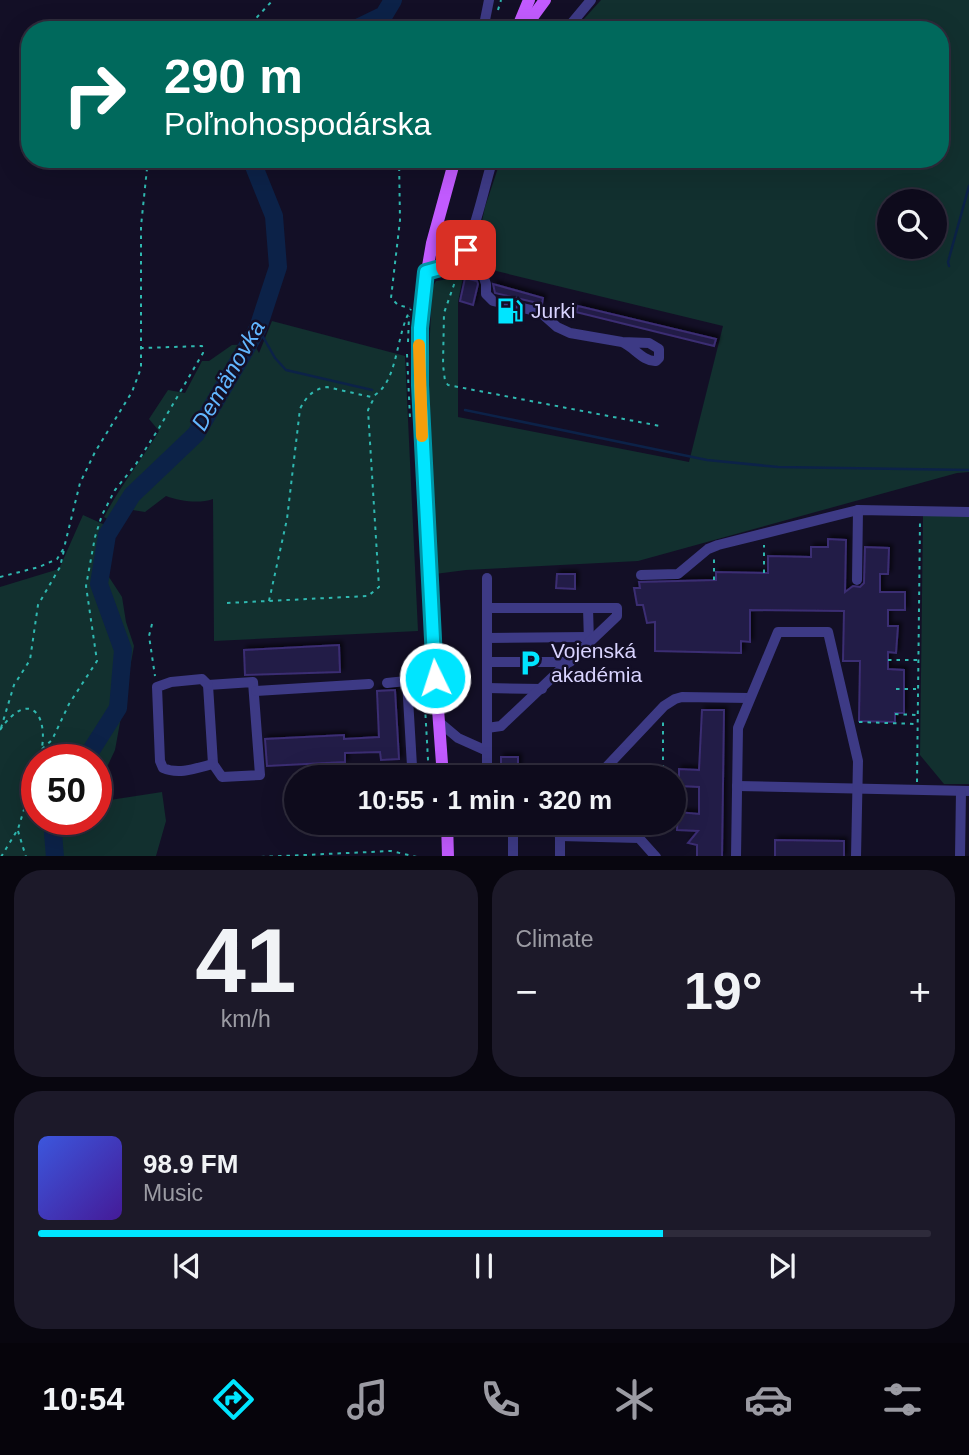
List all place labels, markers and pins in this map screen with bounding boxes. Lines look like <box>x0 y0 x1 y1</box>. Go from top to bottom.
pin <box>436 220 496 280</box>
fuel station icon: Jurki <box>495 296 525 326</box>
place label: Jurki <box>531 299 575 322</box>
place label: Vojenská akadémia <box>551 639 642 686</box>
parking icon: Vojenská akadémia <box>515 648 545 678</box>

